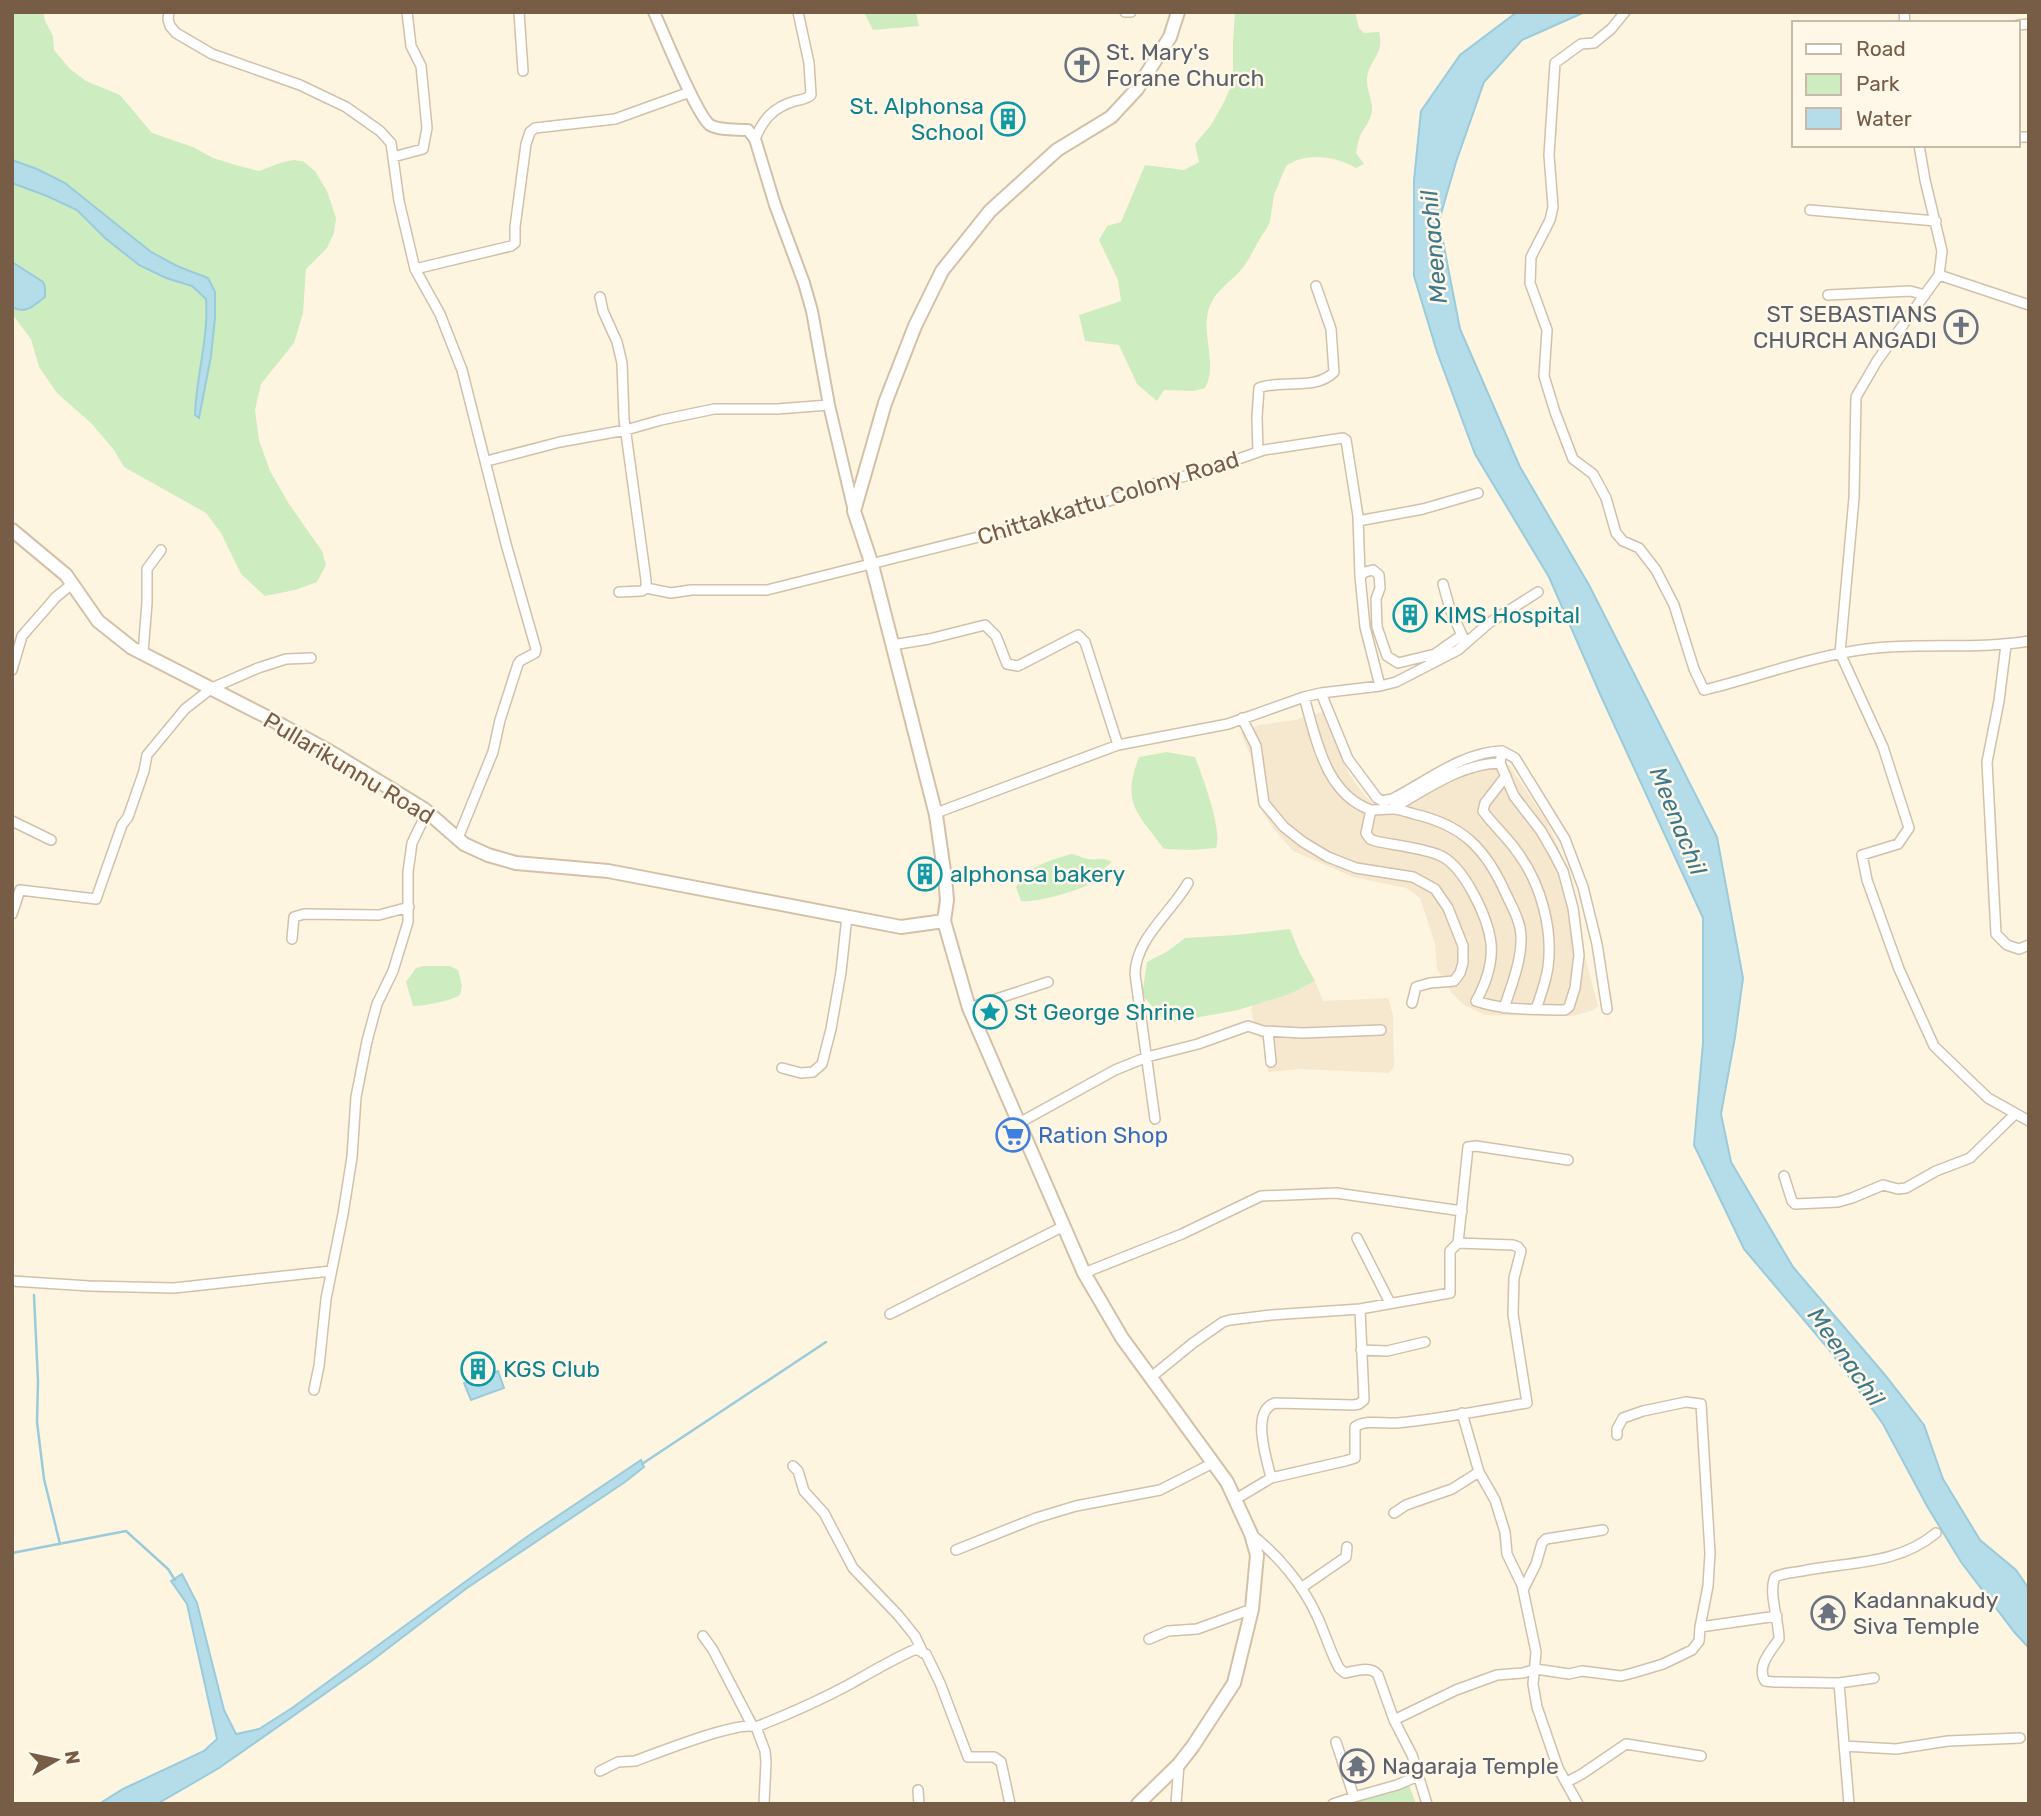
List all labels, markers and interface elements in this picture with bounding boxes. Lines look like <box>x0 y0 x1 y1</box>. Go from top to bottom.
legend <box>1792 21 2020 147</box>
text: Road <box>1856 36 1906 61</box>
place label: St. Mary's Forane Church <box>1106 38 1264 92</box>
church icon: St. Mary's Forane Church <box>1063 46 1101 84</box>
text: Park <box>1856 71 1900 96</box>
place label: St. Alphonsa School <box>850 92 984 146</box>
building icon: St. Alphonsa School <box>989 100 1027 138</box>
text: Water <box>1856 106 1912 131</box>
water label: Meenachil <box>1415 188 1453 305</box>
place label: ST SEBASTIANS CHURCH ANGADI <box>1753 300 1937 354</box>
church icon: ST SEBASTIANS CHURCH ANGADI <box>1942 308 1980 346</box>
street label: Chittakkattu Colony Road <box>974 445 1242 551</box>
building icon: KIMS Hospital <box>1391 596 1429 634</box>
place label: KIMS Hospital <box>1434 601 1580 629</box>
street label: Pullarikunnu Road <box>258 706 440 830</box>
water label: Meenachil <box>1644 763 1713 880</box>
building icon: alphonsa bakery <box>906 855 944 893</box>
place label: alphonsa bakery <box>950 860 1126 888</box>
place icon: St George Shrine <box>971 993 1009 1031</box>
place label: St George Shrine <box>1014 998 1195 1026</box>
supermarket icon: Ration Shop <box>994 1116 1032 1154</box>
place label: Ration Shop <box>1038 1121 1168 1149</box>
water label: Meenachil <box>1802 1302 1891 1413</box>
building icon: KGS Club <box>459 1350 497 1388</box>
place label: KGS Club <box>503 1355 600 1383</box>
place label: Kadannakudy Siva Temple <box>1853 1586 1999 1640</box>
temple icon: Kadannakudy Siva Temple <box>1809 1594 1847 1632</box>
north arrow <box>21 1725 91 1795</box>
temple icon: Nagaraja Temple <box>1338 1747 1376 1785</box>
text: N <box>60 1749 85 1766</box>
place label: Nagaraja Temple <box>1382 1752 1559 1780</box>

